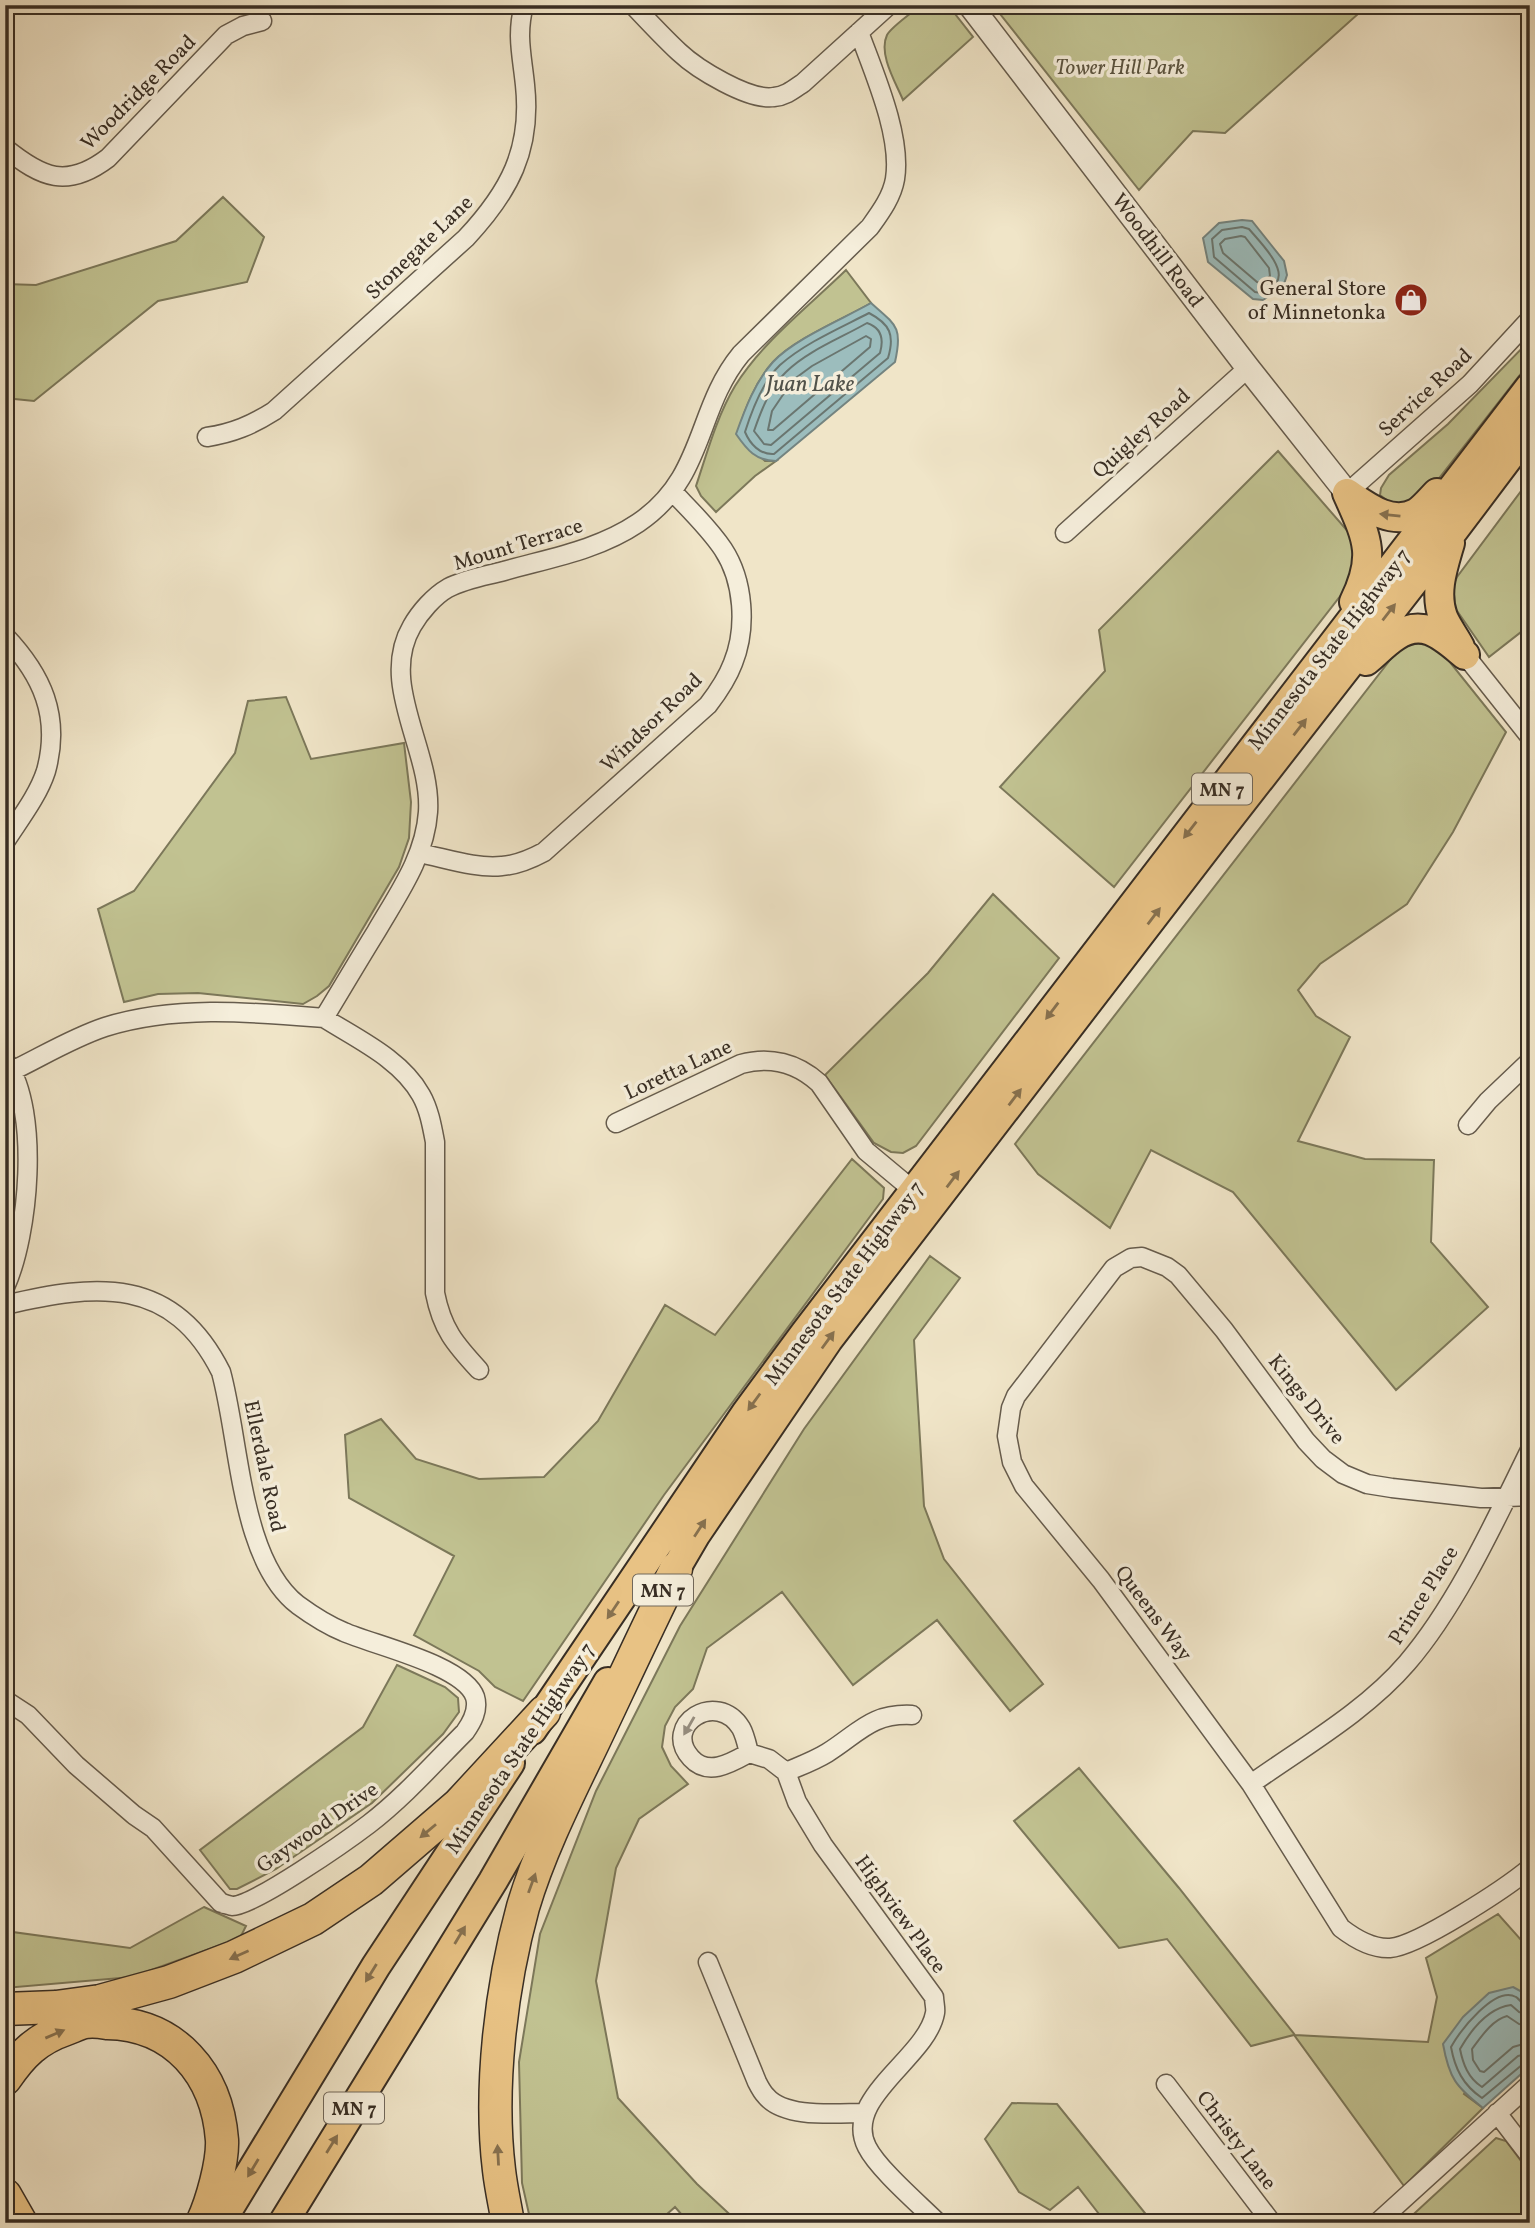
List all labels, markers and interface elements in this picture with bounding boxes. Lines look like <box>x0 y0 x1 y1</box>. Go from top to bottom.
street label: Woodridge Road <box>75 29 203 157</box>
park label: Tower Hill Park <box>1055 54 1185 83</box>
street label: Woodhill Road <box>1104 188 1209 314</box>
street label: Stonegate Lane <box>360 189 480 307</box>
place label: General Store of Minnetonka <box>1248 275 1386 328</box>
shop icon: General Store of Minnetonka <box>1392 281 1430 319</box>
street label: Service Road <box>1373 342 1479 444</box>
water label: Juan Lake <box>764 369 855 401</box>
street label: Quigley Road <box>1087 382 1197 486</box>
one-way arrow <box>1379 509 1401 520</box>
street label: Mount Terrace <box>450 512 587 579</box>
street label: Minnesota State Highway 7 <box>1242 543 1418 757</box>
one-way arrow <box>1382 603 1397 621</box>
street label: Windsor Road <box>595 667 709 779</box>
one-way arrow <box>1292 718 1306 736</box>
road number: MN 7 <box>1192 774 1252 804</box>
one-way arrow <box>1183 821 1197 839</box>
one-way arrow <box>1146 907 1160 925</box>
one-way arrow <box>1044 1001 1059 1019</box>
street label: Loretta Lane <box>620 1033 737 1108</box>
one-way arrow <box>1008 1088 1023 1106</box>
one-way arrow <box>945 1170 960 1188</box>
street label: Minnesota State Highway 7 <box>759 1176 932 1392</box>
one-way arrow <box>821 1331 835 1349</box>
street label: Kings Drive <box>1260 1349 1351 1451</box>
one-way arrow <box>748 1393 762 1411</box>
street label: Ellerdale Road <box>235 1398 292 1535</box>
one-way arrow <box>694 1519 707 1538</box>
street label: Prince Place <box>1382 1541 1466 1651</box>
street label: Queens Way <box>1107 1560 1199 1668</box>
road number: MN 7 <box>633 1574 693 1606</box>
one-way arrow <box>606 1600 619 1620</box>
street label: Minnesota State Highway 7 <box>440 1637 603 1860</box>
one-way arrow <box>683 1716 696 1736</box>
street label: Gaywood Drive <box>251 1776 384 1881</box>
one-way arrow <box>419 1823 436 1838</box>
street label: Highview Place <box>847 1850 953 1980</box>
one-way arrow <box>527 1872 538 1893</box>
one-way arrow <box>454 1926 467 1945</box>
one-way arrow <box>229 1949 249 1960</box>
one-way arrow <box>365 1964 378 1983</box>
one-way arrow <box>44 2028 65 2039</box>
street label: Christy Lane <box>1189 2085 1283 2197</box>
road number: MN 7 <box>324 2092 384 2124</box>
one-way arrow <box>326 2134 339 2153</box>
one-way arrow <box>492 2144 503 2166</box>
one-way arrow <box>247 2158 260 2177</box>

